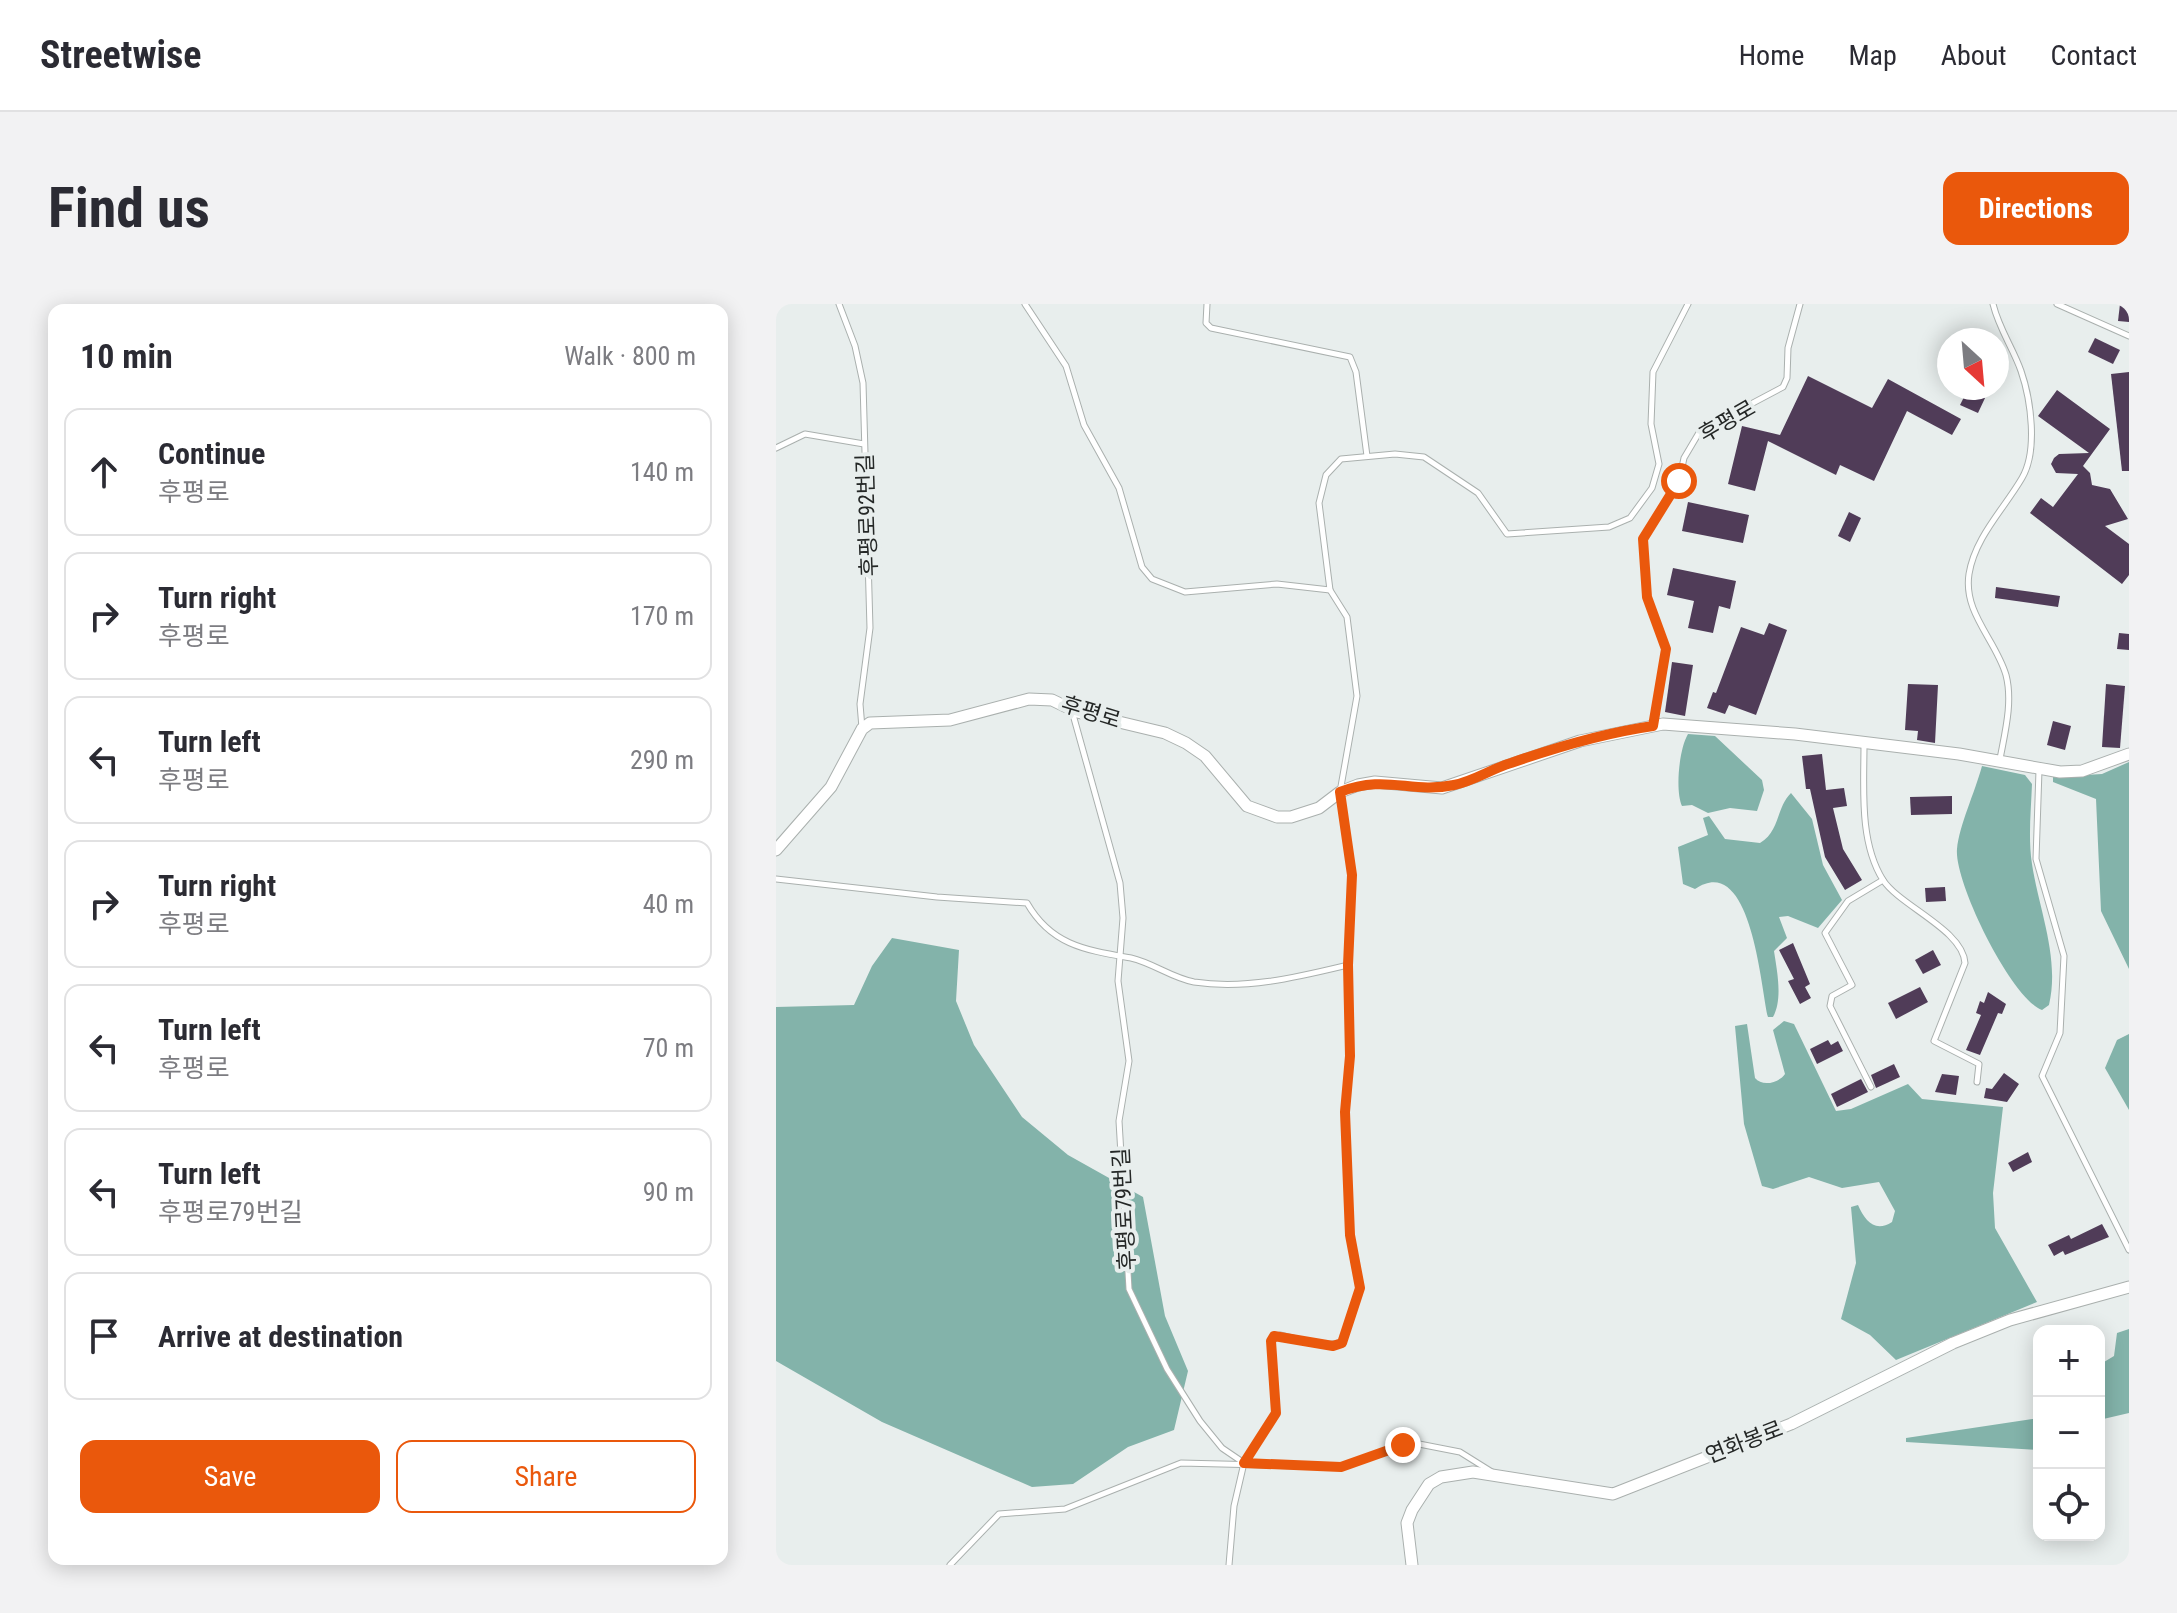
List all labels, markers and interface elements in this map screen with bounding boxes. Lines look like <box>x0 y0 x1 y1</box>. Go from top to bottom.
text: Streetwise <box>40 33 201 77</box>
text: Home <box>1739 39 1804 72</box>
text: Map <box>1848 39 1897 72</box>
text: About <box>1941 39 2007 72</box>
text: Contact <box>2051 39 2137 72</box>
button: Directions <box>1943 172 2129 245</box>
text: Find us <box>48 175 210 241</box>
north arrow <box>1937 328 2009 400</box>
text: 10 min <box>80 336 173 376</box>
text: Walk · 800 m <box>564 341 696 371</box>
street label: 후평로 <box>1694 395 1760 447</box>
text: Continue <box>158 436 265 471</box>
icon: ahead <box>82 450 126 494</box>
street label: 후평로92번길 <box>852 453 882 577</box>
text: 140 m <box>630 457 694 487</box>
route start <box>1661 463 1697 499</box>
text: 후평로 <box>158 477 230 507</box>
text: Turn right <box>158 580 276 615</box>
icon: right <box>82 594 126 638</box>
text: 170 m <box>630 601 694 631</box>
text: 후평로 <box>158 621 230 651</box>
street label: 후평로 <box>1058 691 1124 733</box>
text: Turn left <box>158 724 261 759</box>
icon: left <box>82 738 126 782</box>
text: 290 m <box>630 745 694 775</box>
text: 후평로 <box>158 765 230 795</box>
text: Turn right <box>158 868 276 903</box>
icon: right <box>82 882 126 926</box>
text: 40 m <box>643 889 694 919</box>
text: 후평로 <box>158 909 230 939</box>
text: Turn left <box>158 1012 261 1047</box>
icon: left <box>82 1026 126 1070</box>
text: 70 m <box>643 1033 694 1063</box>
text: 후평로 <box>158 1053 230 1083</box>
street label: 후평로79번길 <box>1108 1147 1140 1271</box>
text: Turn left <box>158 1156 261 1191</box>
icon: left <box>82 1170 126 1214</box>
text: 90 m <box>643 1177 694 1207</box>
text: 후평로79번길 <box>158 1197 303 1227</box>
icon: arrive <box>82 1314 126 1358</box>
text: Arrive at destination <box>158 1319 403 1354</box>
map controls <box>2033 1325 2105 1541</box>
button: + <box>2033 1325 2105 1397</box>
button: − <box>2033 1397 2105 1469</box>
street label: 연화봉로 <box>1702 1416 1786 1468</box>
route end <box>1385 1427 1421 1463</box>
button: Save <box>80 1440 380 1513</box>
button: Share <box>396 1440 696 1513</box>
button: locate <box>2033 1469 2105 1541</box>

